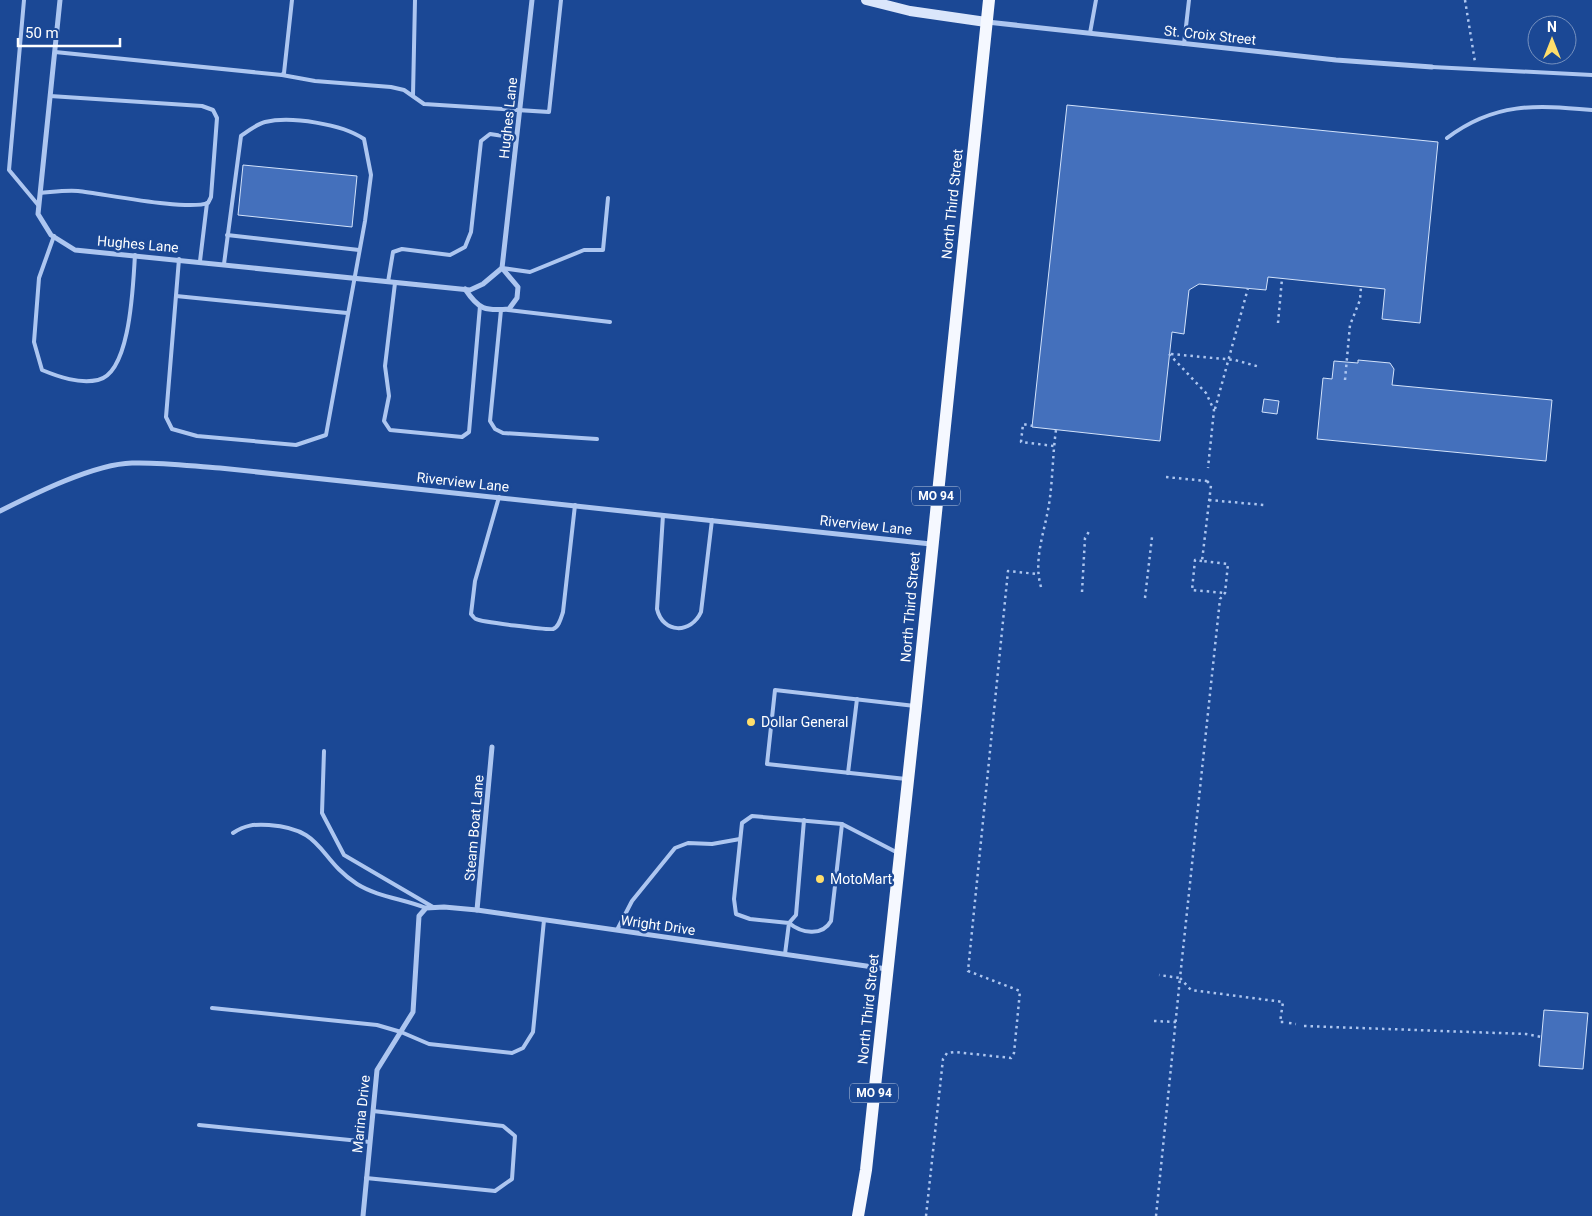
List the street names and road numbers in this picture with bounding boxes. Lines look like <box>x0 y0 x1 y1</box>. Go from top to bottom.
street label: St. Croix Street <box>1163 22 1257 48</box>
street label: Hughes Lane <box>496 77 520 159</box>
street label: North Third Street <box>938 148 966 260</box>
street label: Hughes Lane <box>97 232 179 256</box>
street label: Riverview Lane <box>416 469 510 495</box>
road number: MO 94 <box>912 486 960 506</box>
street label: Riverview Lane <box>819 512 913 538</box>
street label: North Third Street <box>897 551 923 663</box>
street label: Steam Boat Lane <box>461 774 487 882</box>
street label: Wright Drive <box>619 912 697 938</box>
street label: North Third Street <box>854 953 882 1065</box>
street label: Marina Drive <box>349 1074 373 1154</box>
road number: MO 94 <box>850 1084 898 1102</box>

